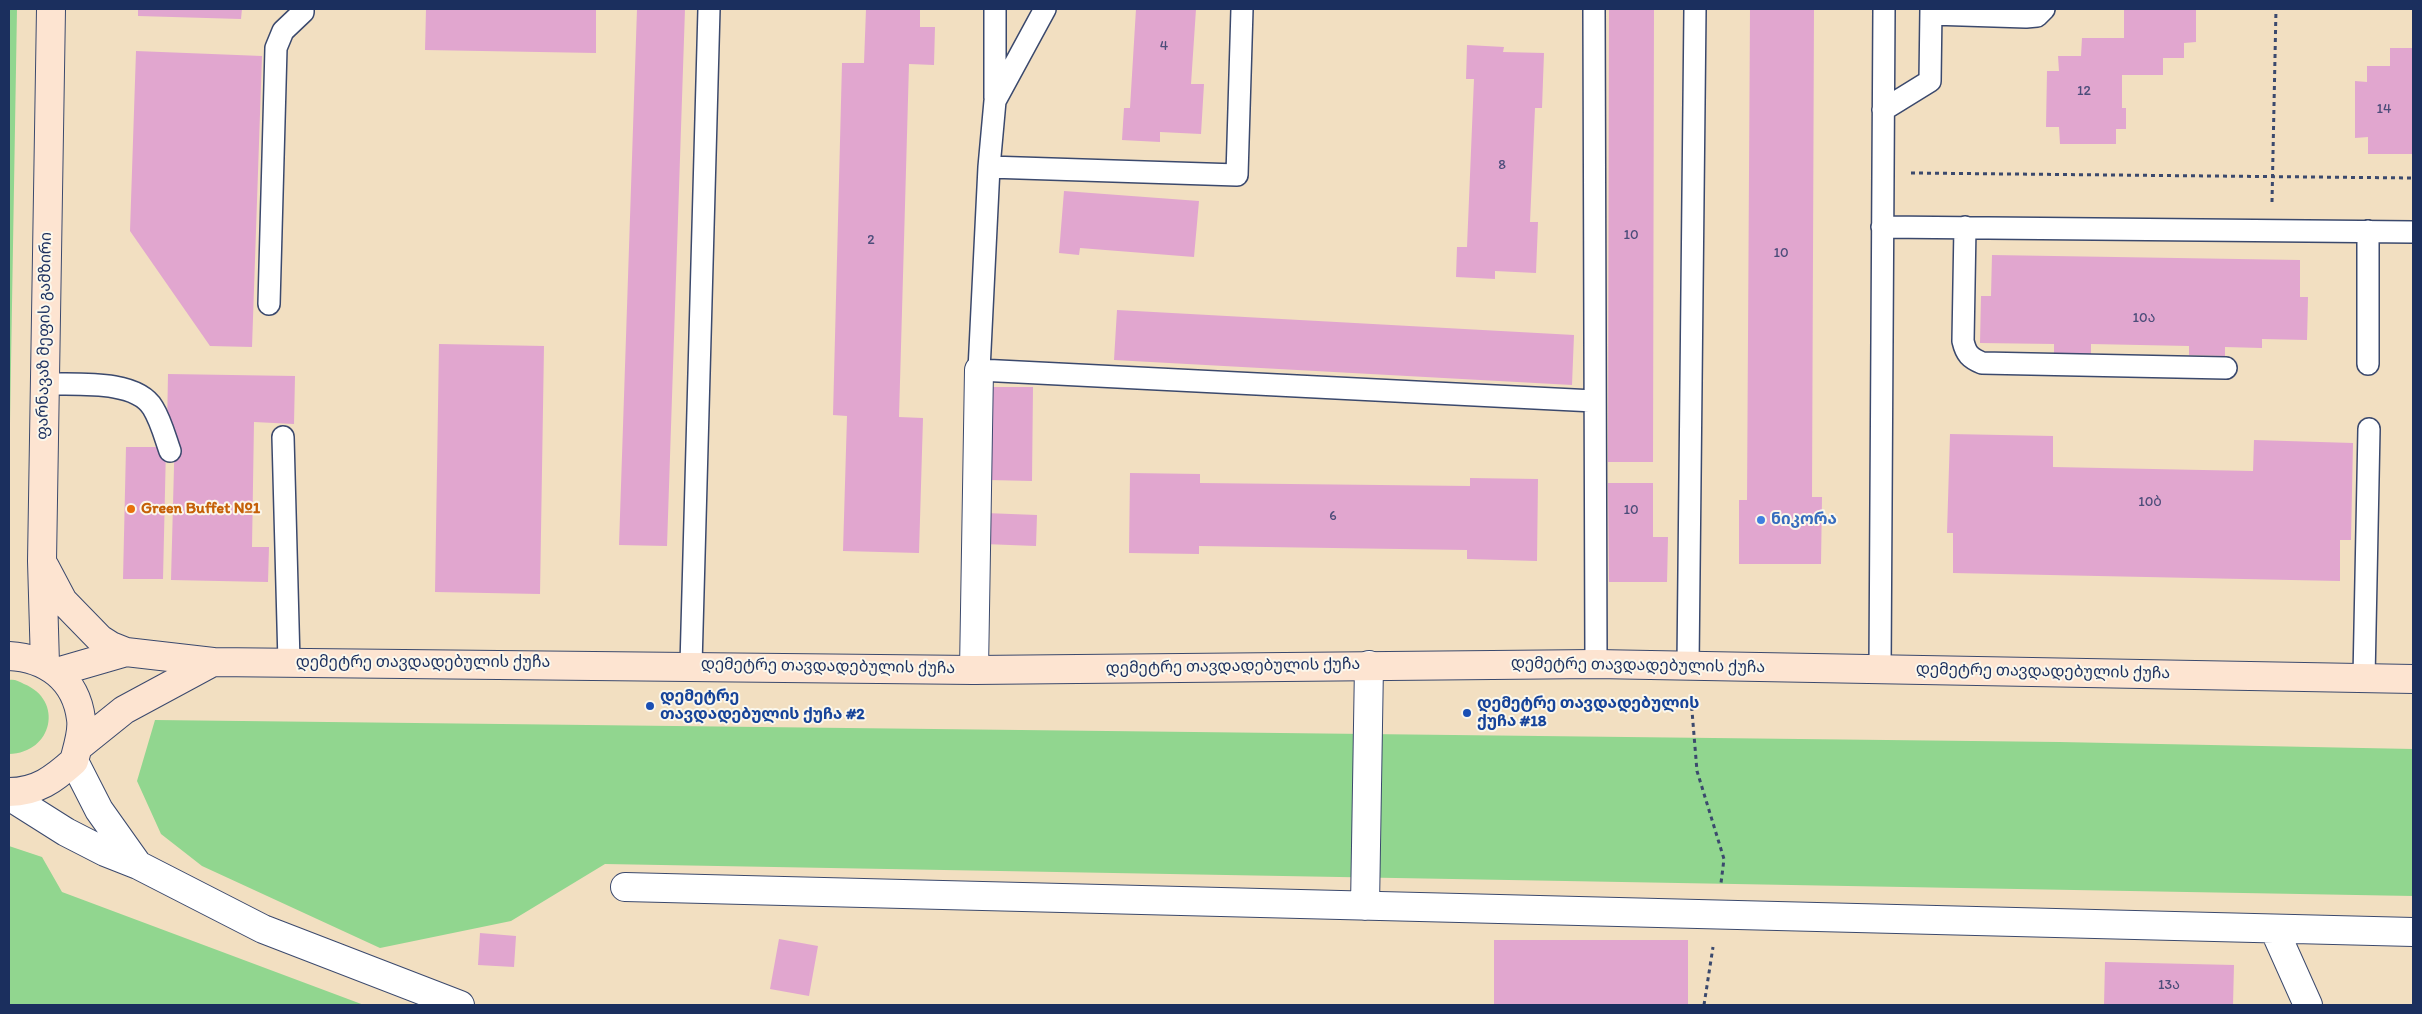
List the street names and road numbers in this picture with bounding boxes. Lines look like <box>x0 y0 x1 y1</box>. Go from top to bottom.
street label: ფარნავაზ მეფის გამზირი <box>34 232 56 440</box>
street label: დემეტრე თავდადებულის ქუჩა <box>296 653 550 673</box>
street label: დემეტრე თავდადებულის ქუჩა <box>1511 654 1765 678</box>
street label: დემეტრე თავდადებულის ქუჩა <box>701 655 955 679</box>
street label: დემეტრე თავდადებულის ქუჩა <box>1106 655 1360 679</box>
street label: დემეტრე თავდადებულის ქუჩა <box>1916 660 2170 684</box>

